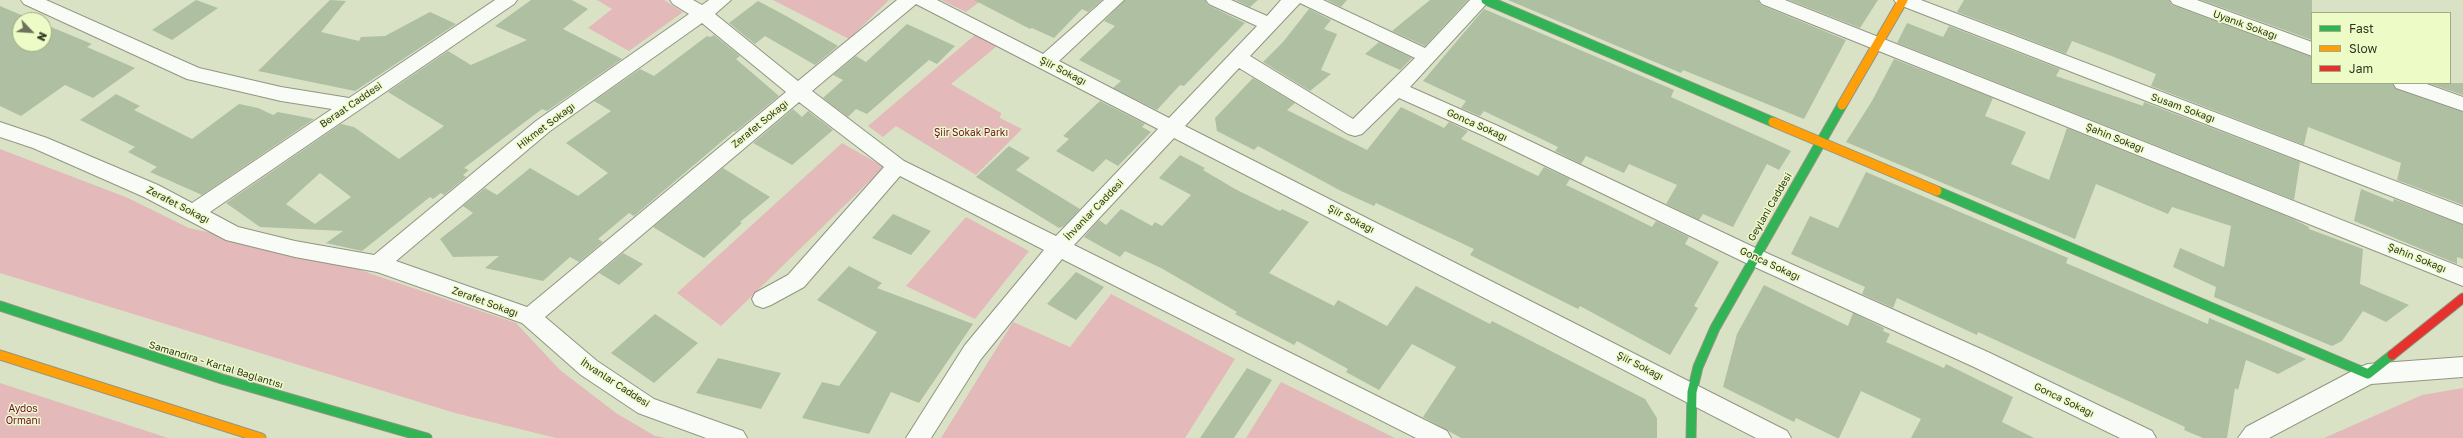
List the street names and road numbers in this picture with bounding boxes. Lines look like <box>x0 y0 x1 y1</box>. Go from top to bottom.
street label: Uyanık Sokağı <box>2211 8 2279 42</box>
street label: Şiir Sokağı <box>1038 54 1088 88</box>
street label: Beraat Caddesi <box>318 80 384 130</box>
street label: Susam Sokağı <box>2149 91 2217 125</box>
street label: Zerafet Sokağı <box>729 98 791 150</box>
street label: Hikmet Sokağı <box>515 100 577 152</box>
street label: Gonca Sokağı <box>1445 106 1509 144</box>
street label: Şahin Sokağı <box>2084 121 2146 155</box>
street label: Geylani Caddesi <box>1746 171 1794 243</box>
street label: İhvanlar Caddesi <box>1062 177 1126 243</box>
street label: Zerafet Sokağı <box>144 184 212 226</box>
street label: Şiir Sokağı <box>1326 202 1376 236</box>
street label: Şahin Sokağı <box>2386 241 2448 275</box>
street label: Gonca Sokağı <box>1738 245 1802 283</box>
street label: Zerafet Sokağı <box>450 285 520 319</box>
street label: Samandıra - Kartal Bağlantısı <box>147 339 285 391</box>
street label: Şiir Sokağı <box>1615 349 1665 383</box>
street label: İhvanlar Caddesi <box>578 356 652 410</box>
street label: Gonca Sokağı <box>2032 380 2096 420</box>

